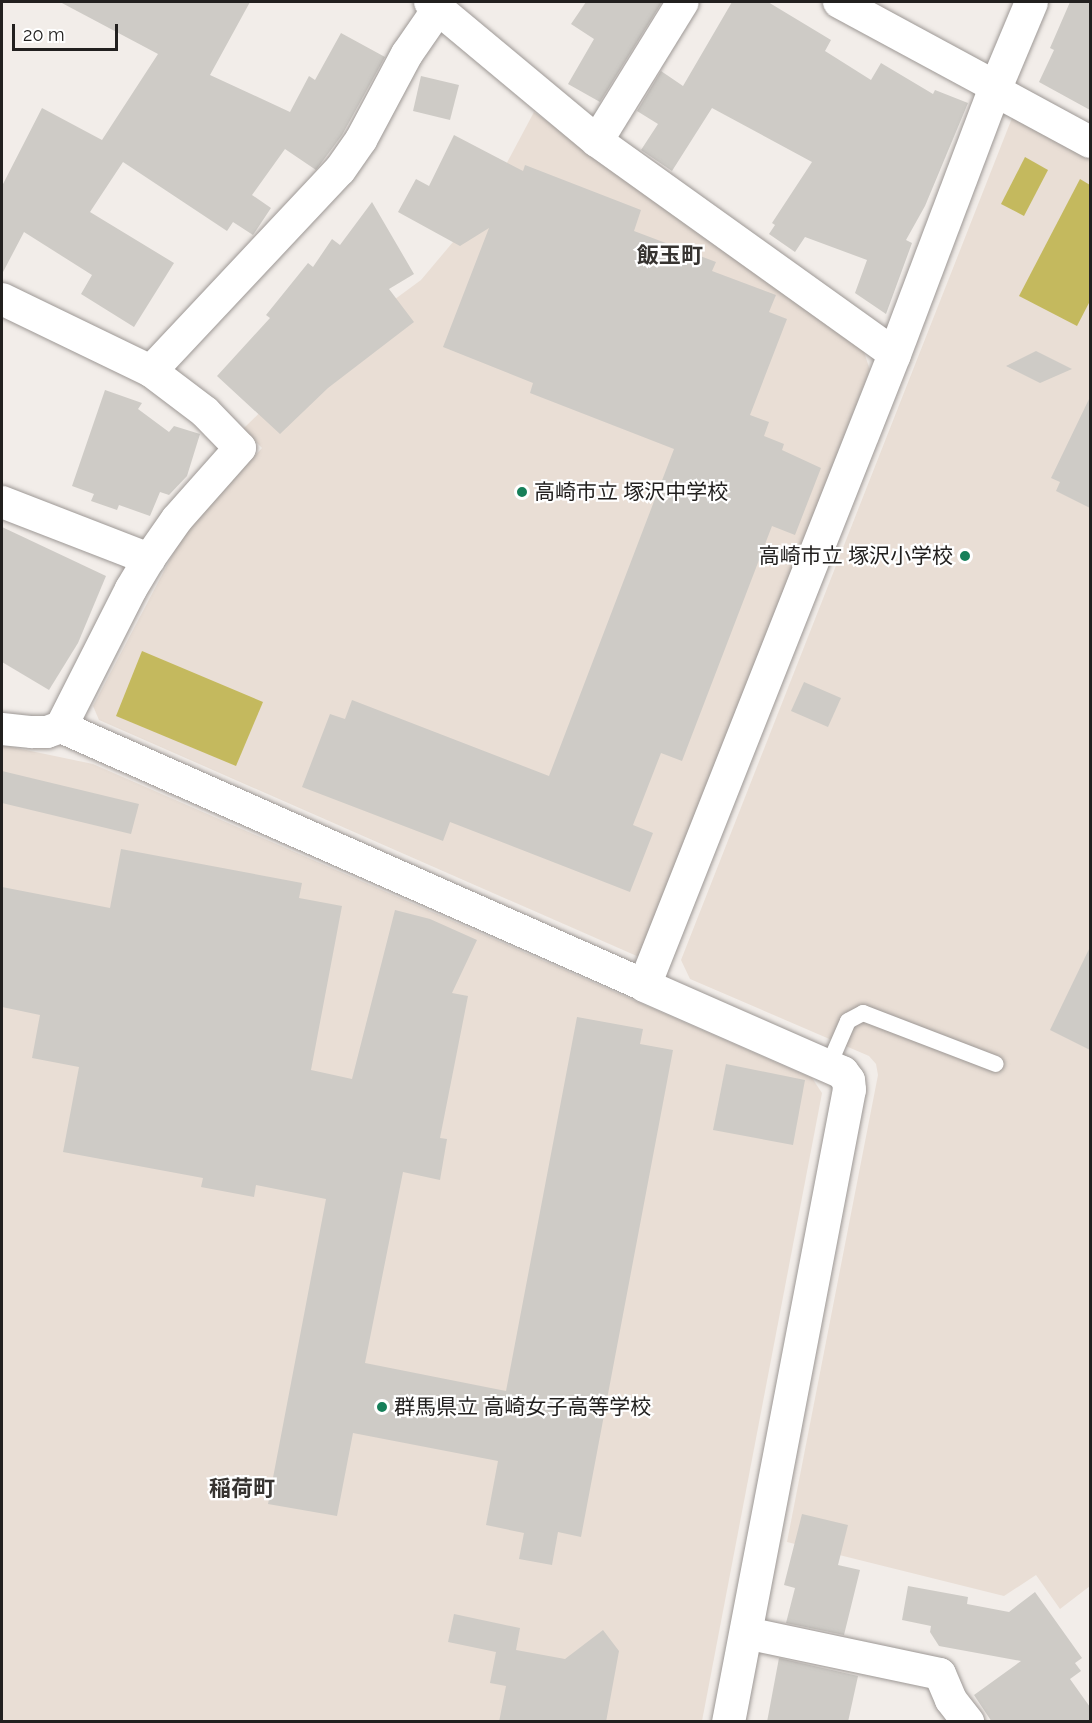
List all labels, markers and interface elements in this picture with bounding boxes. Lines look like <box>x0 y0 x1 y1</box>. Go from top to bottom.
scale bar <box>15 12 122 50</box>
text: 20 m <box>23 24 65 45</box>
district label: 飯玉町 <box>637 243 703 269</box>
place label: 高崎市立 塚沢中学校 <box>534 479 728 505</box>
marker: 高崎市立 塚沢中学校 <box>515 485 529 499</box>
place label: 高崎市立 塚沢小学校 <box>759 543 953 569</box>
marker: 高崎市立 塚沢小学校 <box>958 549 972 563</box>
place label: 群馬県立 高崎女子高等学校 <box>394 1394 651 1420</box>
marker: 群馬県立 高崎女子高等学校 <box>375 1400 389 1414</box>
district label: 稲荷町 <box>209 1476 275 1502</box>

